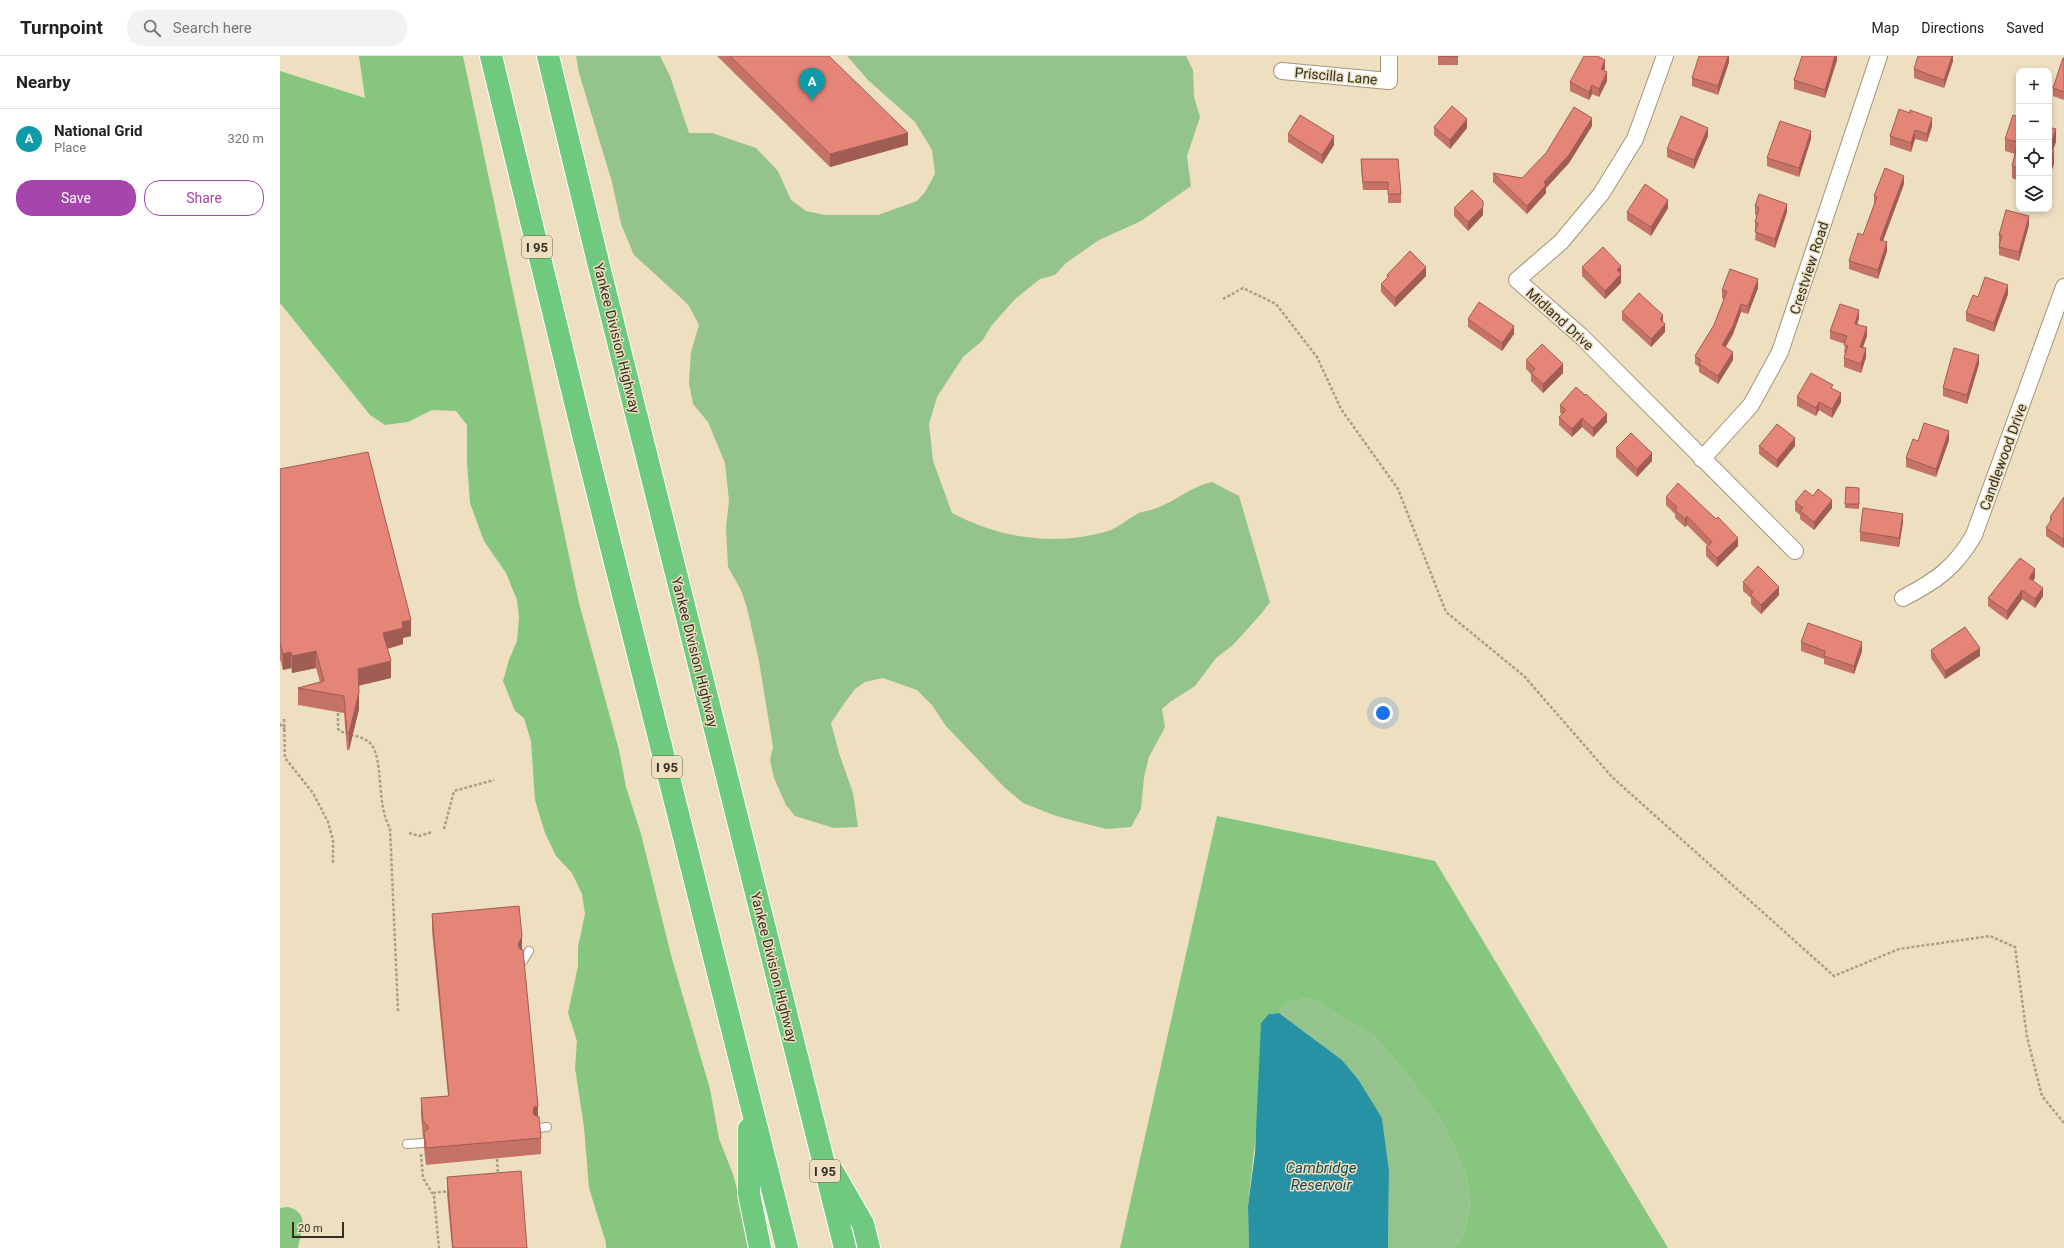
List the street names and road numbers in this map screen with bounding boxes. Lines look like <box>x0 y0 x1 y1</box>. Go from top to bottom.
street label: Priscilla Lane <box>1294 64 1378 88</box>
street label: Crestview Road <box>1786 220 1832 316</box>
road number: I 95 <box>522 236 552 258</box>
street label: Yankee Division Highway <box>591 261 644 415</box>
street label: Midland Drive <box>1523 285 1597 353</box>
street label: Candlewood Drive <box>1976 401 2030 513</box>
street label: Yankee Division Highway <box>669 575 722 729</box>
road number: I 95 <box>652 756 682 778</box>
street label: Yankee Division Highway <box>748 890 801 1044</box>
road number: I 95 <box>810 1160 840 1182</box>

